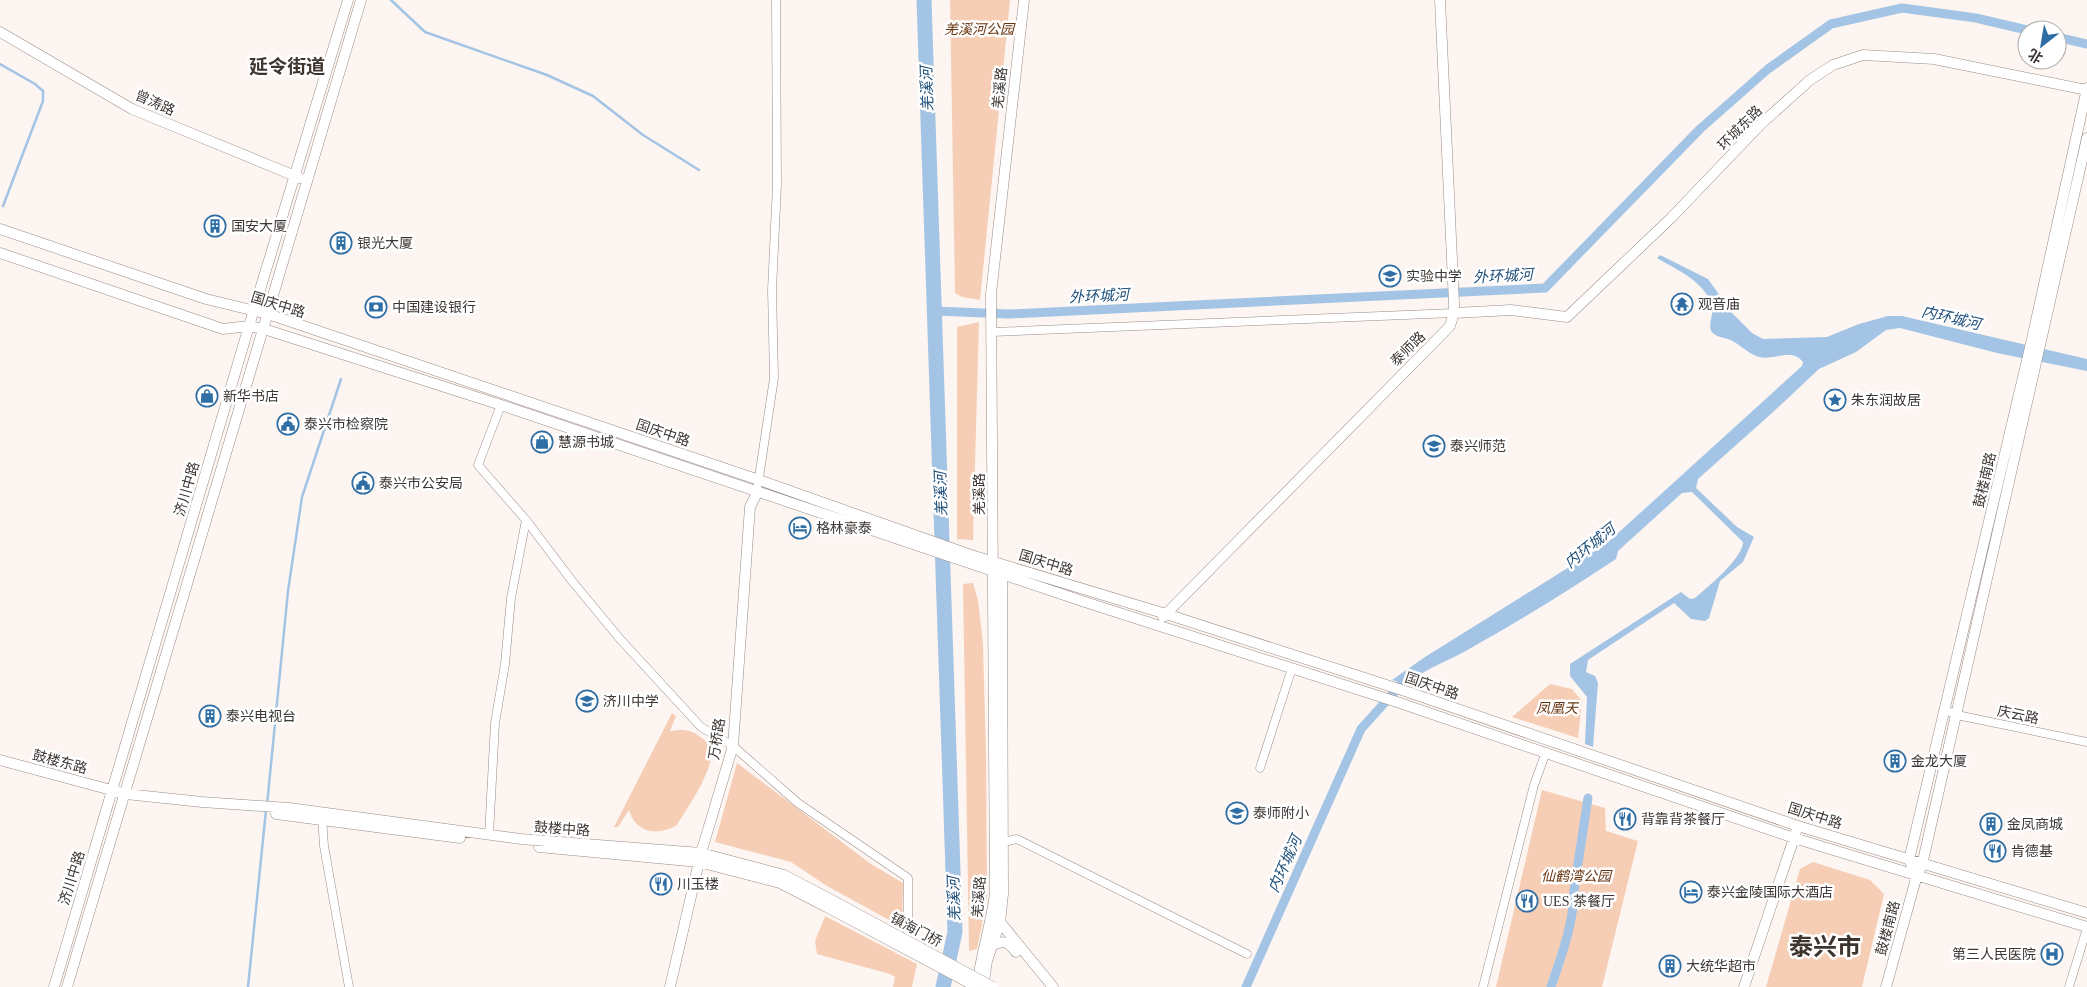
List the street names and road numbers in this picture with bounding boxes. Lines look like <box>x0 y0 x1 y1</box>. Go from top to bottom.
street label: 羌溪路 <box>990 66 1010 110</box>
street label: 曾涛路 <box>133 88 177 118</box>
street label: 环城东路 <box>1715 103 1765 153</box>
street label: 国庆中路 <box>249 290 307 320</box>
street label: 泰师路 <box>1388 329 1428 369</box>
street label: 国庆中路 <box>634 417 692 449</box>
street label: 鼓楼南路 <box>1971 451 1999 509</box>
street label: 济川中路 <box>172 460 202 518</box>
street label: 羌溪路 <box>972 473 987 515</box>
street label: 国庆中路 <box>1017 548 1075 578</box>
street label: 国庆中路 <box>1403 670 1461 702</box>
street label: 庆云路 <box>1996 703 2040 727</box>
street label: 万桥路 <box>706 717 728 761</box>
street label: 鼓楼东路 <box>31 748 89 776</box>
street label: 国庆中路 <box>1786 800 1844 832</box>
street label: 鼓楼中路 <box>534 820 590 838</box>
street label: 济川中路 <box>57 849 87 907</box>
street label: 羌溪路 <box>970 875 988 919</box>
street label: 鼓楼南路 <box>1874 899 1902 957</box>
street label: 镇海门桥 <box>888 910 944 950</box>

